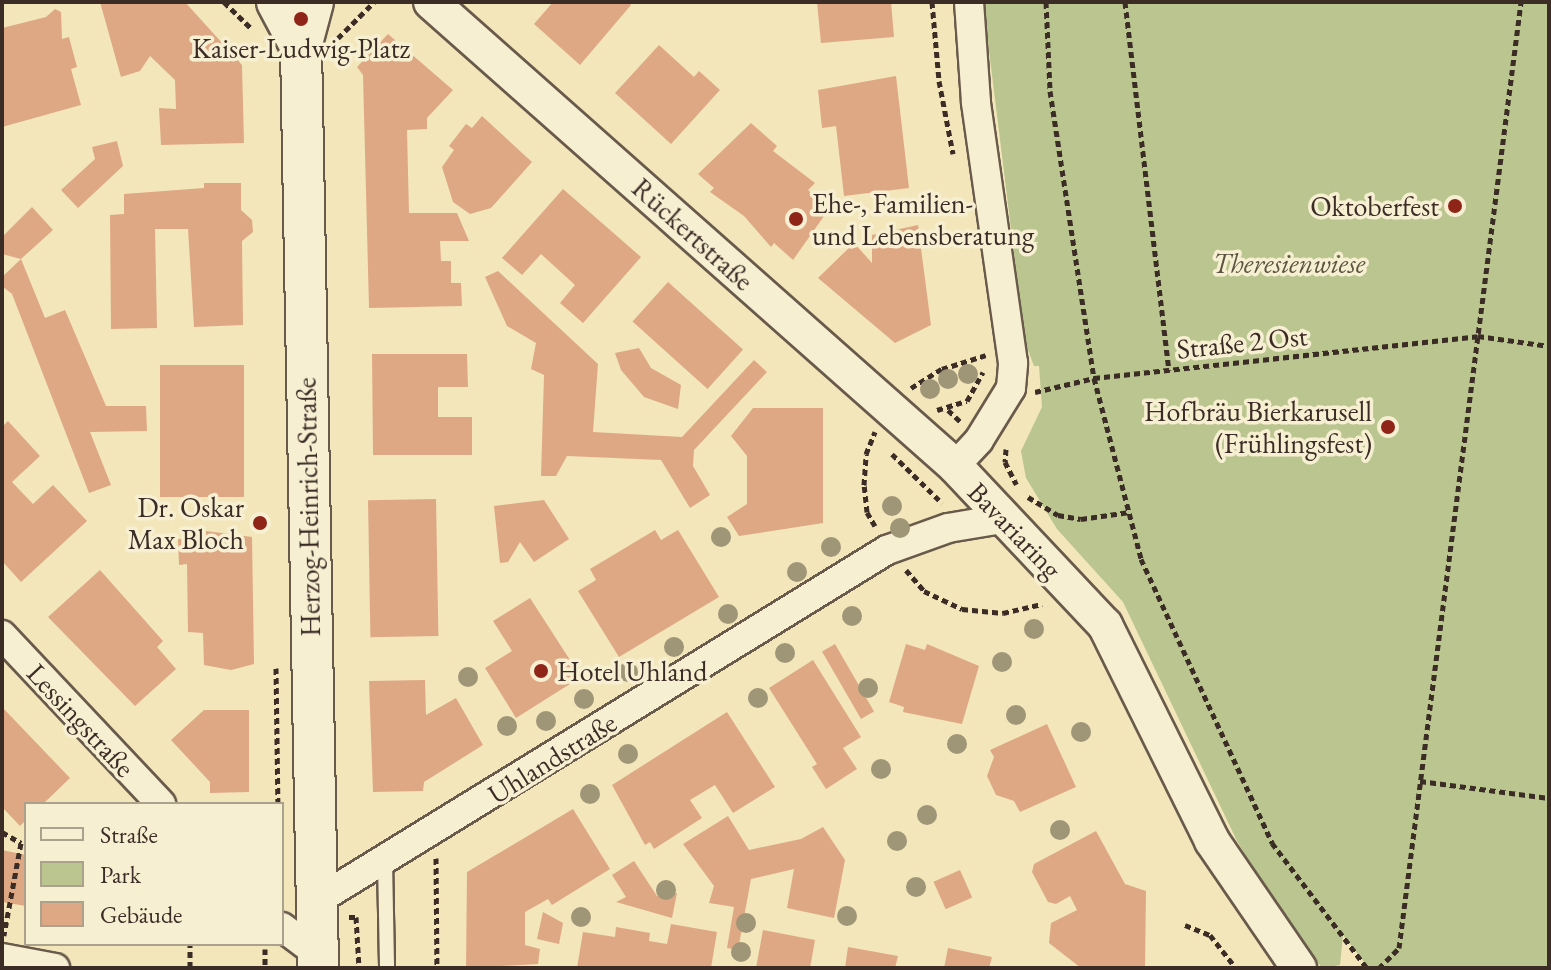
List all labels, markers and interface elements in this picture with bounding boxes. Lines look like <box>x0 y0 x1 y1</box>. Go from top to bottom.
marker: Kaiser-Ludwig-Platz <box>292 10 310 28</box>
place label: Kaiser-Ludwig-Platz <box>192 31 410 65</box>
street label: Rückertstraße <box>625 171 761 297</box>
place label: Ehe-, Familien- und Lebensberatung <box>812 186 1034 252</box>
place label: Oktoberfest <box>1310 189 1439 223</box>
marker: Oktoberfest <box>1446 197 1464 215</box>
marker: Ehe-, Familien- und Lebensberatung <box>787 210 805 228</box>
park label: Theresienwiese <box>1213 246 1365 280</box>
street label: Straße 2 Ost <box>1175 318 1309 366</box>
street label: Herzog-Heinrich-Straße <box>289 377 327 637</box>
place label: Hofbräu Bierkarusell (Frühlingsfest) <box>1144 394 1372 460</box>
marker: Hofbräu Bierkarusell (Frühlingsfest) <box>1379 418 1397 436</box>
street label: Bavariaring <box>961 475 1069 585</box>
place label: Dr. Oskar Max Bloch <box>128 490 244 556</box>
marker: Dr. Oskar Max Bloch <box>251 514 269 532</box>
place label: Hotel Uhland <box>557 654 707 688</box>
street label: Lessingstraße <box>20 656 142 784</box>
marker: Hotel Uhland <box>532 662 550 680</box>
street label: Uhlandstraße <box>481 705 623 811</box>
legend <box>24 802 284 946</box>
text: Straße <box>100 819 158 850</box>
text: Park <box>100 859 141 890</box>
text: Gebäude <box>100 899 182 930</box>

